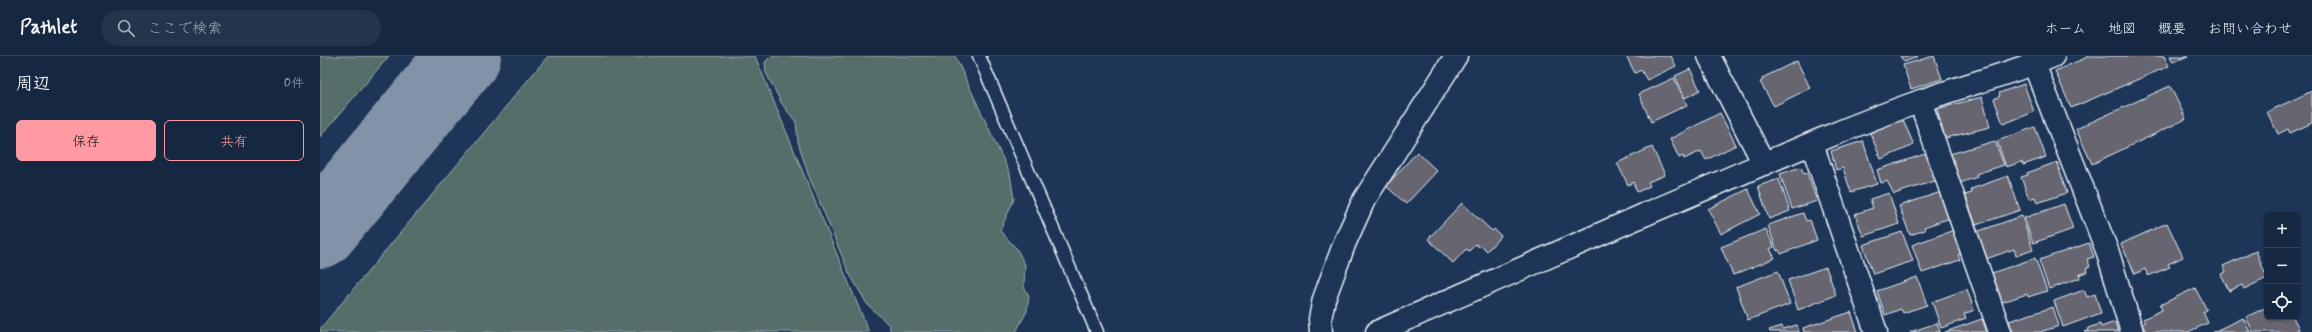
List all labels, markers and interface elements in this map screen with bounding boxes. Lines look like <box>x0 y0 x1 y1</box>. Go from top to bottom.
search box <box>101 10 381 46</box>
text: Pathlet <box>20 15 77 40</box>
icon: search <box>115 17 137 39</box>
text: ここで検索 <box>147 19 222 39</box>
text: ホーム <box>2045 20 2086 38</box>
text: 地図 <box>2108 20 2136 38</box>
text: 概要 <box>2158 20 2186 38</box>
text: お問い合わせ <box>2208 20 2292 38</box>
text: 周辺 <box>16 73 50 95</box>
text: 0件 <box>284 75 304 92</box>
button: 保存 <box>16 120 156 161</box>
button: 共有 <box>164 120 304 161</box>
map controls <box>2264 212 2300 320</box>
button: + <box>2264 212 2300 248</box>
button: − <box>2264 248 2300 284</box>
button: locate <box>2264 284 2300 320</box>

